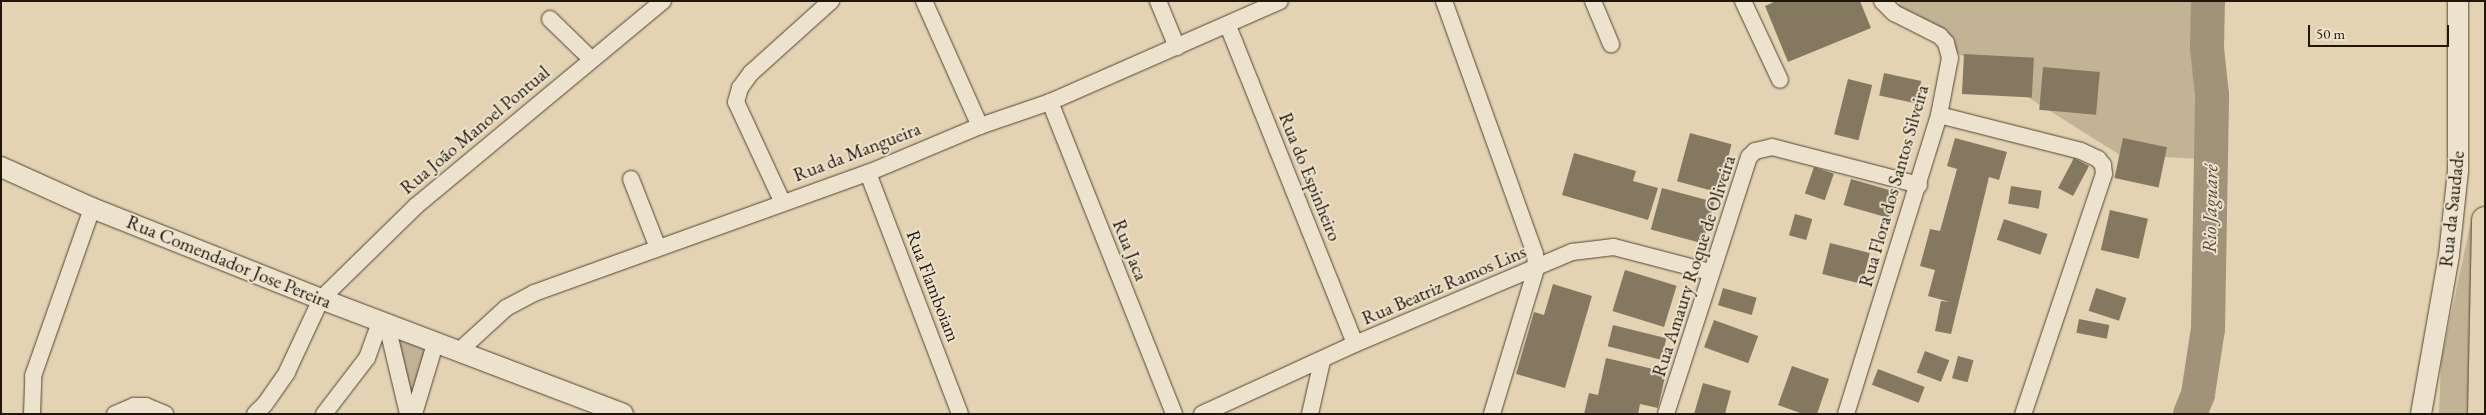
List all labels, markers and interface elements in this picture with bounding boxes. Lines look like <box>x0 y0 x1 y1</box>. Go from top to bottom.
scale bar <box>2311 15 2452 47</box>
text: 50 m <box>2316 24 2345 43</box>
street label: Rua João Manoel Pontual <box>396 61 554 199</box>
street label: Rua Flora dos Santos Silveira <box>1854 82 1934 290</box>
street label: Rua do Espinheiro <box>1274 109 1346 245</box>
street label: Rua da Mangueira <box>790 117 924 187</box>
street label: Rua da Saudade <box>2435 150 2469 268</box>
street label: Rua Amaury Roque de Oliveira <box>1647 152 1741 380</box>
water label: Rio Jaguaré <box>2197 164 2223 254</box>
street label: Rua Comendador Jose Pereira <box>123 210 335 314</box>
street label: Rua Jaca <box>1107 216 1153 284</box>
street label: Rua Flamboiam <box>901 227 965 345</box>
street label: Rua Beatriz Ramos Lins <box>1358 240 1530 330</box>

